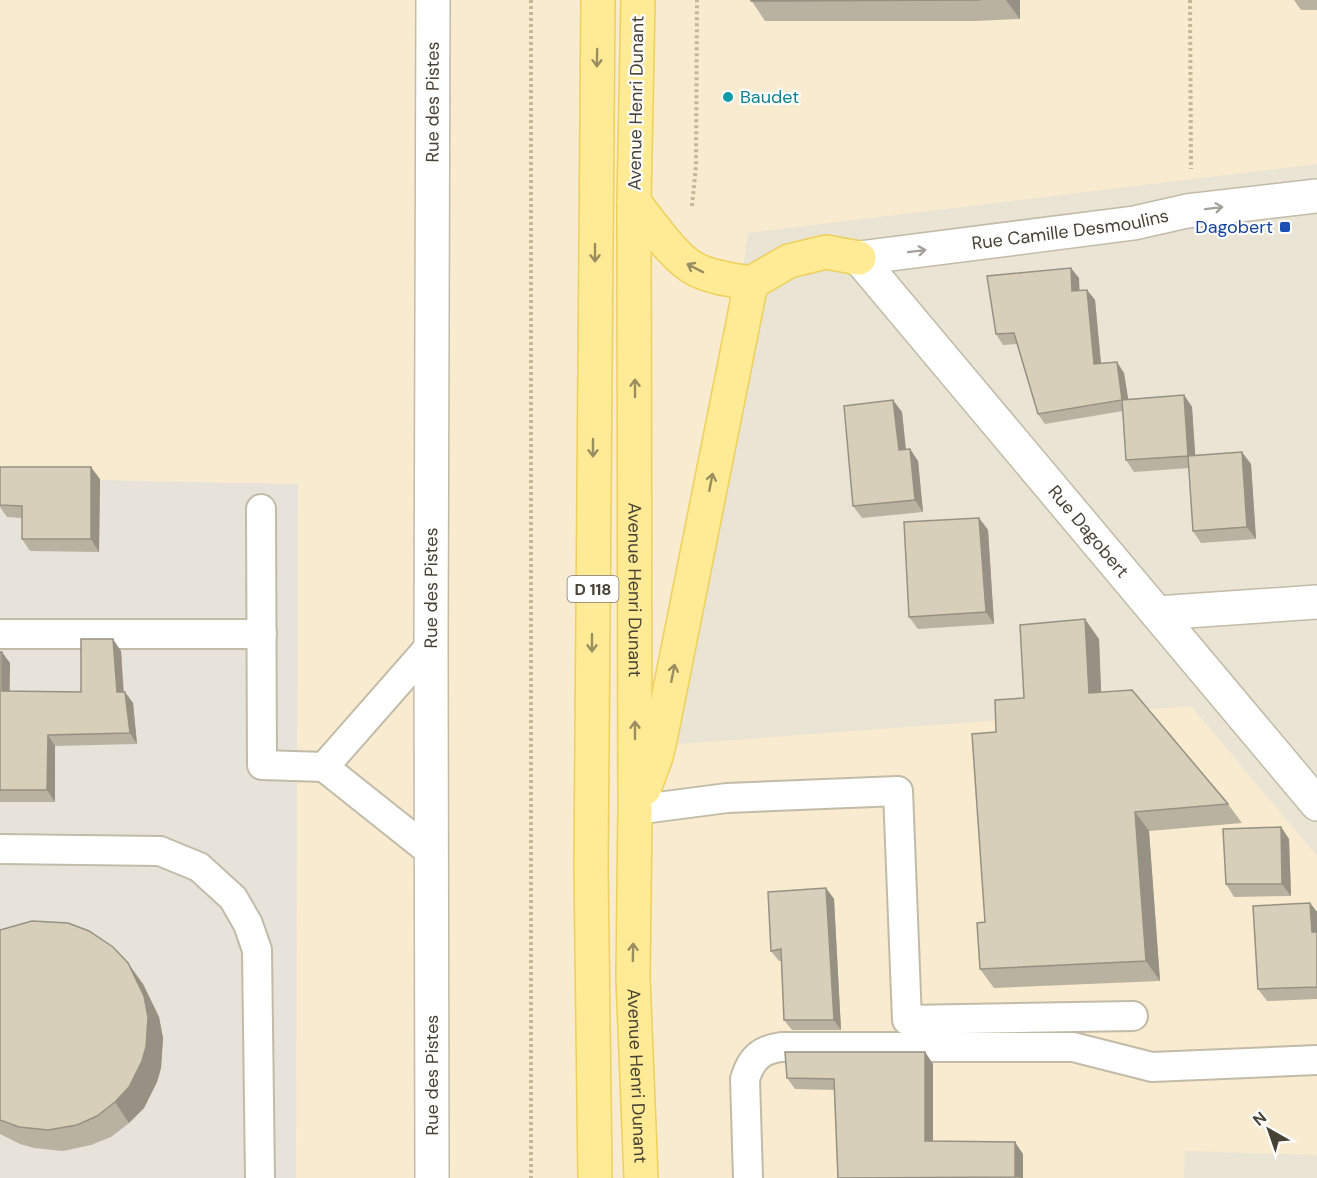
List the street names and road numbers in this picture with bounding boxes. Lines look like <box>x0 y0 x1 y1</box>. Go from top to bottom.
street label: Avenue Henri Dunant <box>622 15 650 191</box>
street label: Rue des Pistes <box>420 41 445 163</box>
street label: Rue Camille Desmoulins <box>970 204 1171 256</box>
street label: Rue Dagobert <box>1043 480 1134 583</box>
street label: Avenue Henri Dunant <box>622 502 647 677</box>
street label: Rue des Pistes <box>419 527 443 649</box>
road number: D 118 <box>568 576 618 602</box>
street label: Avenue Henri Dunant <box>621 988 652 1164</box>
street label: Rue des Pistes <box>420 1015 444 1135</box>

